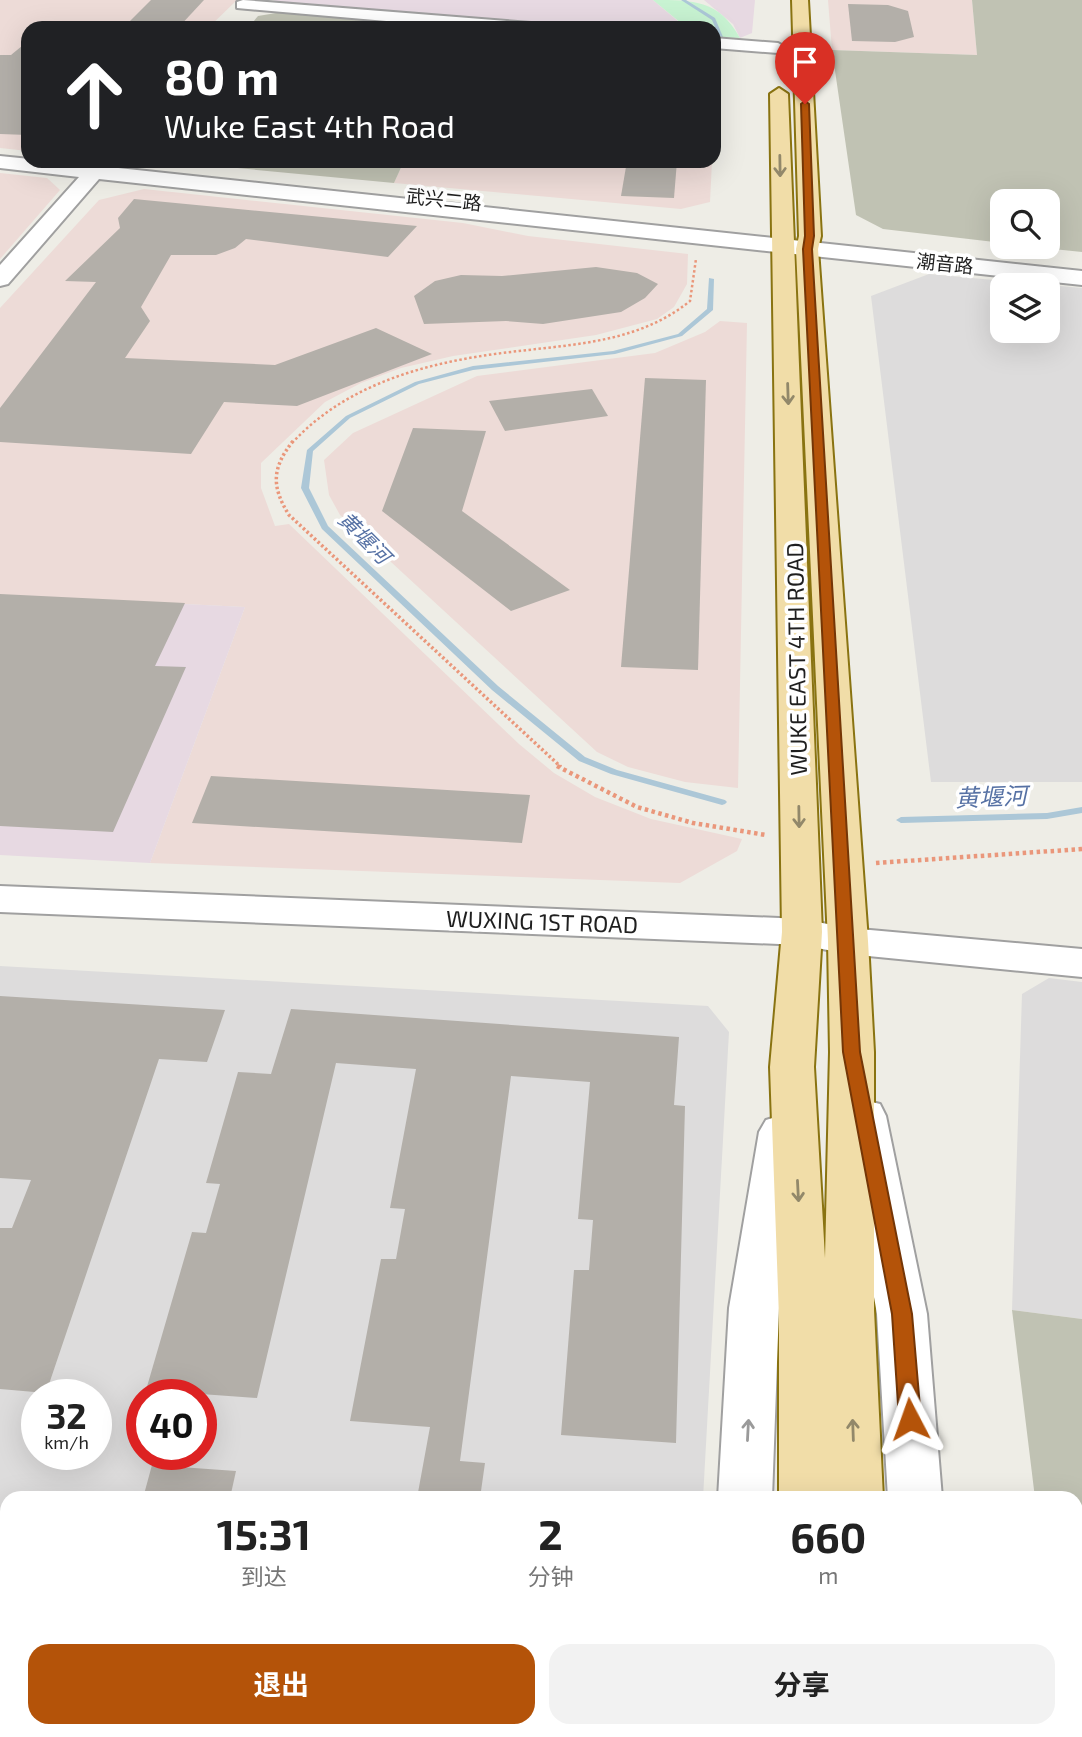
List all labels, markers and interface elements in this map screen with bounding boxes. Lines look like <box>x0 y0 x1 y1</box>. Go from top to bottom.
pin <box>775 32 835 104</box>
icon: arrive <box>786 43 824 81</box>
text: 80 m <box>164 46 279 105</box>
icon: ahead <box>49 49 140 140</box>
text: Wuke East 4th Road <box>164 106 455 144</box>
one-way arrow <box>773 154 787 177</box>
street label: 武兴二路 <box>405 184 483 214</box>
map controls <box>990 189 1060 343</box>
button: search <box>990 189 1060 259</box>
street label: 潮音路 <box>915 249 975 277</box>
button: layers <box>990 273 1060 343</box>
one-way arrow <box>781 382 794 405</box>
water label: 黄堰河 <box>334 506 399 571</box>
street label: WUKE EAST 4TH ROAD <box>780 542 812 776</box>
water label: 黄堰河 <box>955 780 1031 812</box>
one-way arrow <box>792 805 806 828</box>
street label: WUXING 1ST ROAD <box>446 904 638 938</box>
one-way arrow <box>792 1179 805 1202</box>
speed limit sign: 40 <box>126 1379 217 1470</box>
position arrow <box>873 1382 947 1456</box>
text: 32 <box>46 1394 87 1436</box>
one-way arrow <box>742 1419 755 1442</box>
one-way arrow <box>847 1419 860 1442</box>
text: km/h <box>44 1431 89 1453</box>
text: 15:31 <box>217 1508 311 1558</box>
text: 2 <box>538 1508 563 1558</box>
text: 660 <box>790 1511 866 1561</box>
text: m <box>818 1561 838 1589</box>
text: 到达 <box>241 1562 287 1590</box>
text: 分钟 <box>528 1562 574 1590</box>
button: 退出 <box>28 1644 535 1724</box>
button: 分享 <box>549 1644 1055 1724</box>

